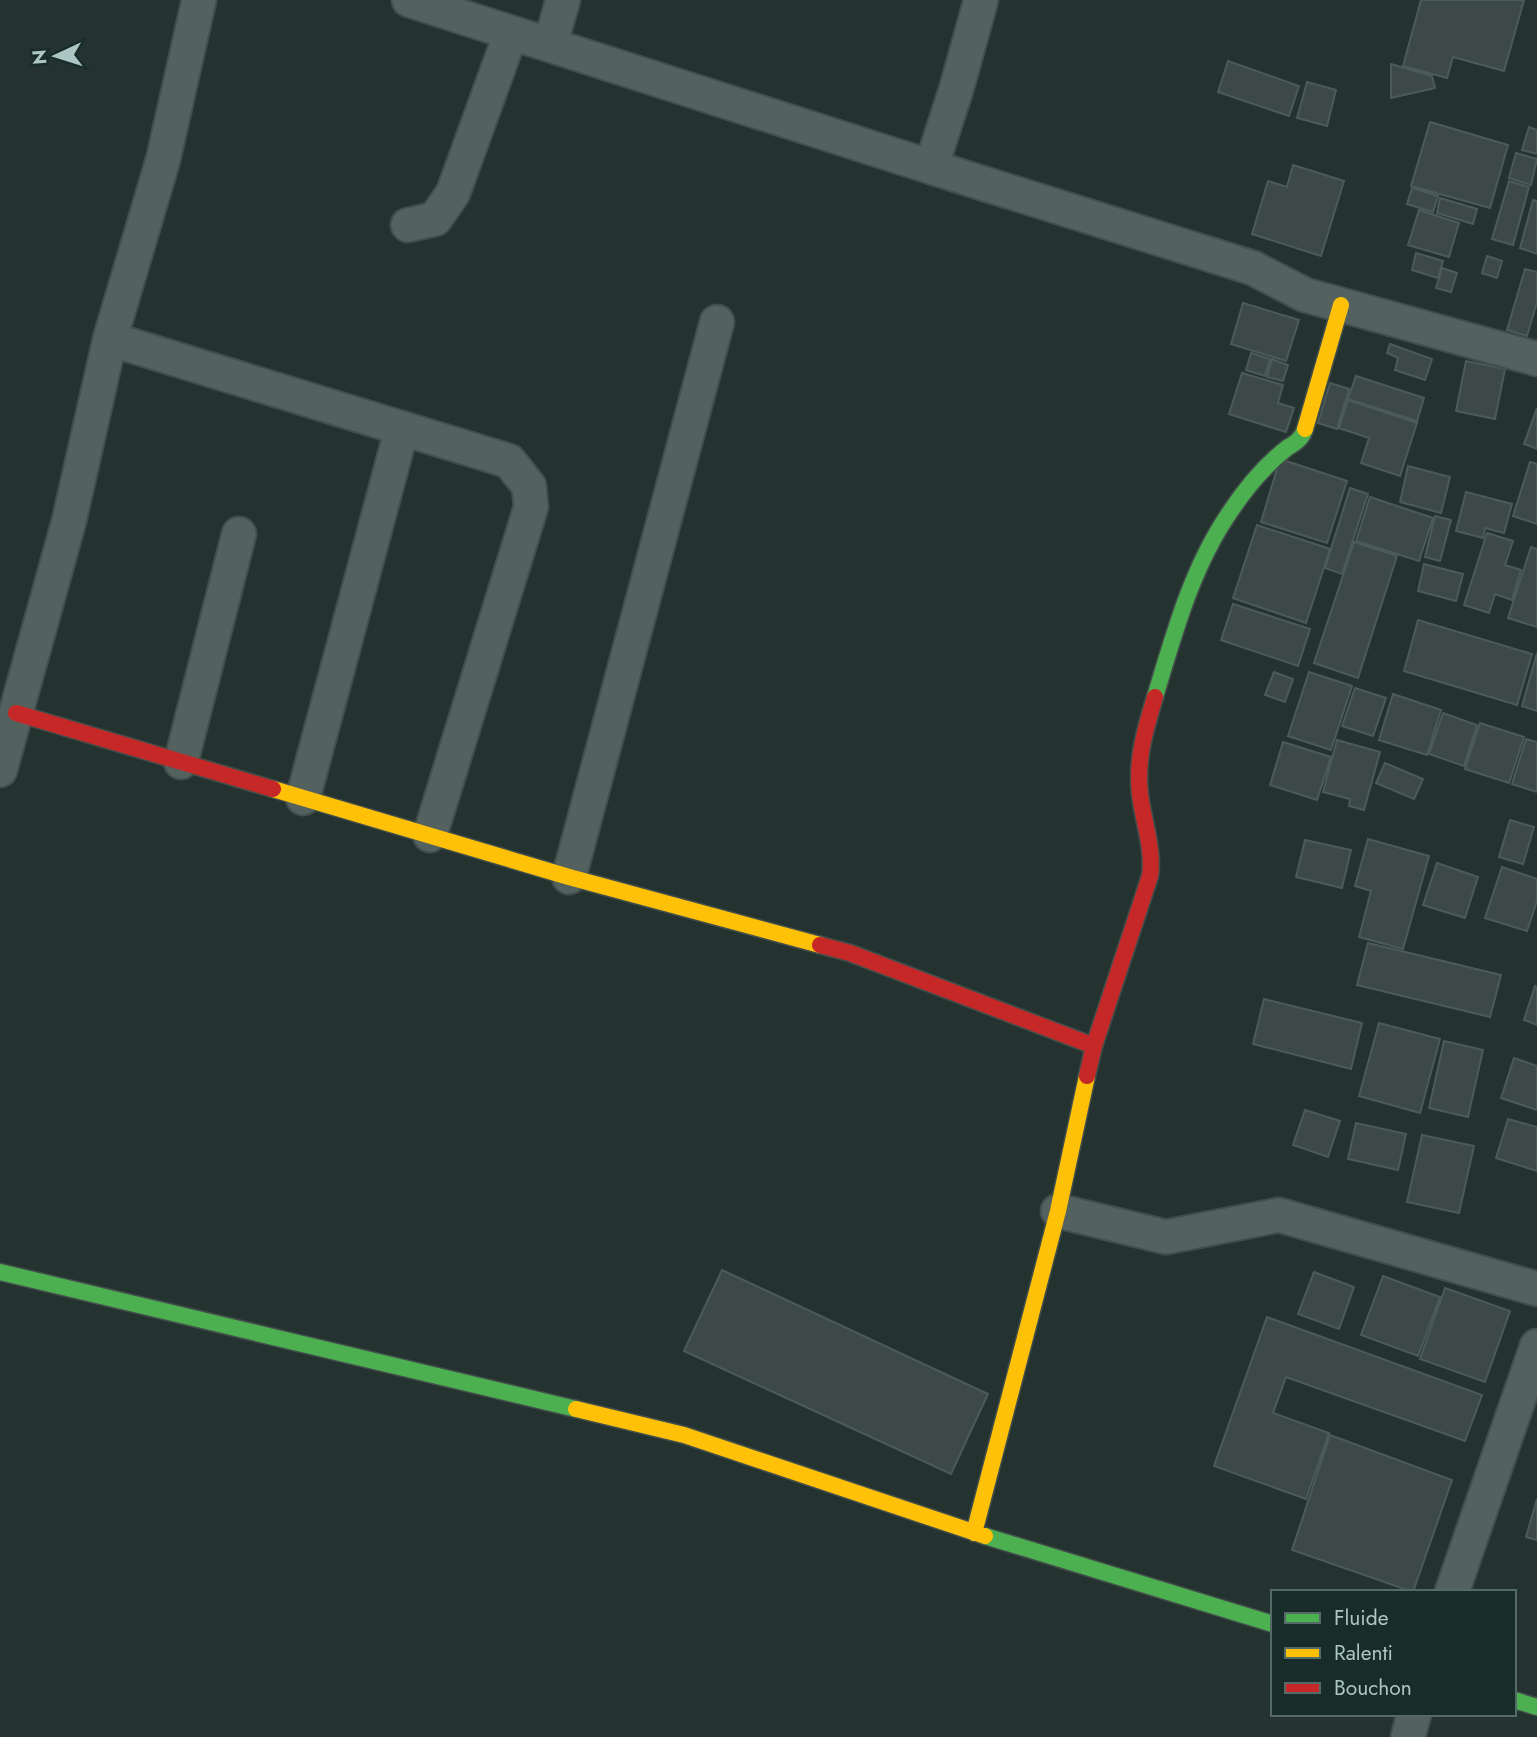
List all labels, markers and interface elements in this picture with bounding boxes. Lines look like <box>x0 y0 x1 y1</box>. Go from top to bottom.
north arrow <box>21 21 91 91</box>
text: N <box>26 49 54 66</box>
legend <box>1271 1590 1516 1716</box>
text: Fluide <box>1334 1603 1389 1633</box>
text: Ralenti <box>1334 1638 1393 1668</box>
text: Bouchon <box>1334 1673 1412 1703</box>

